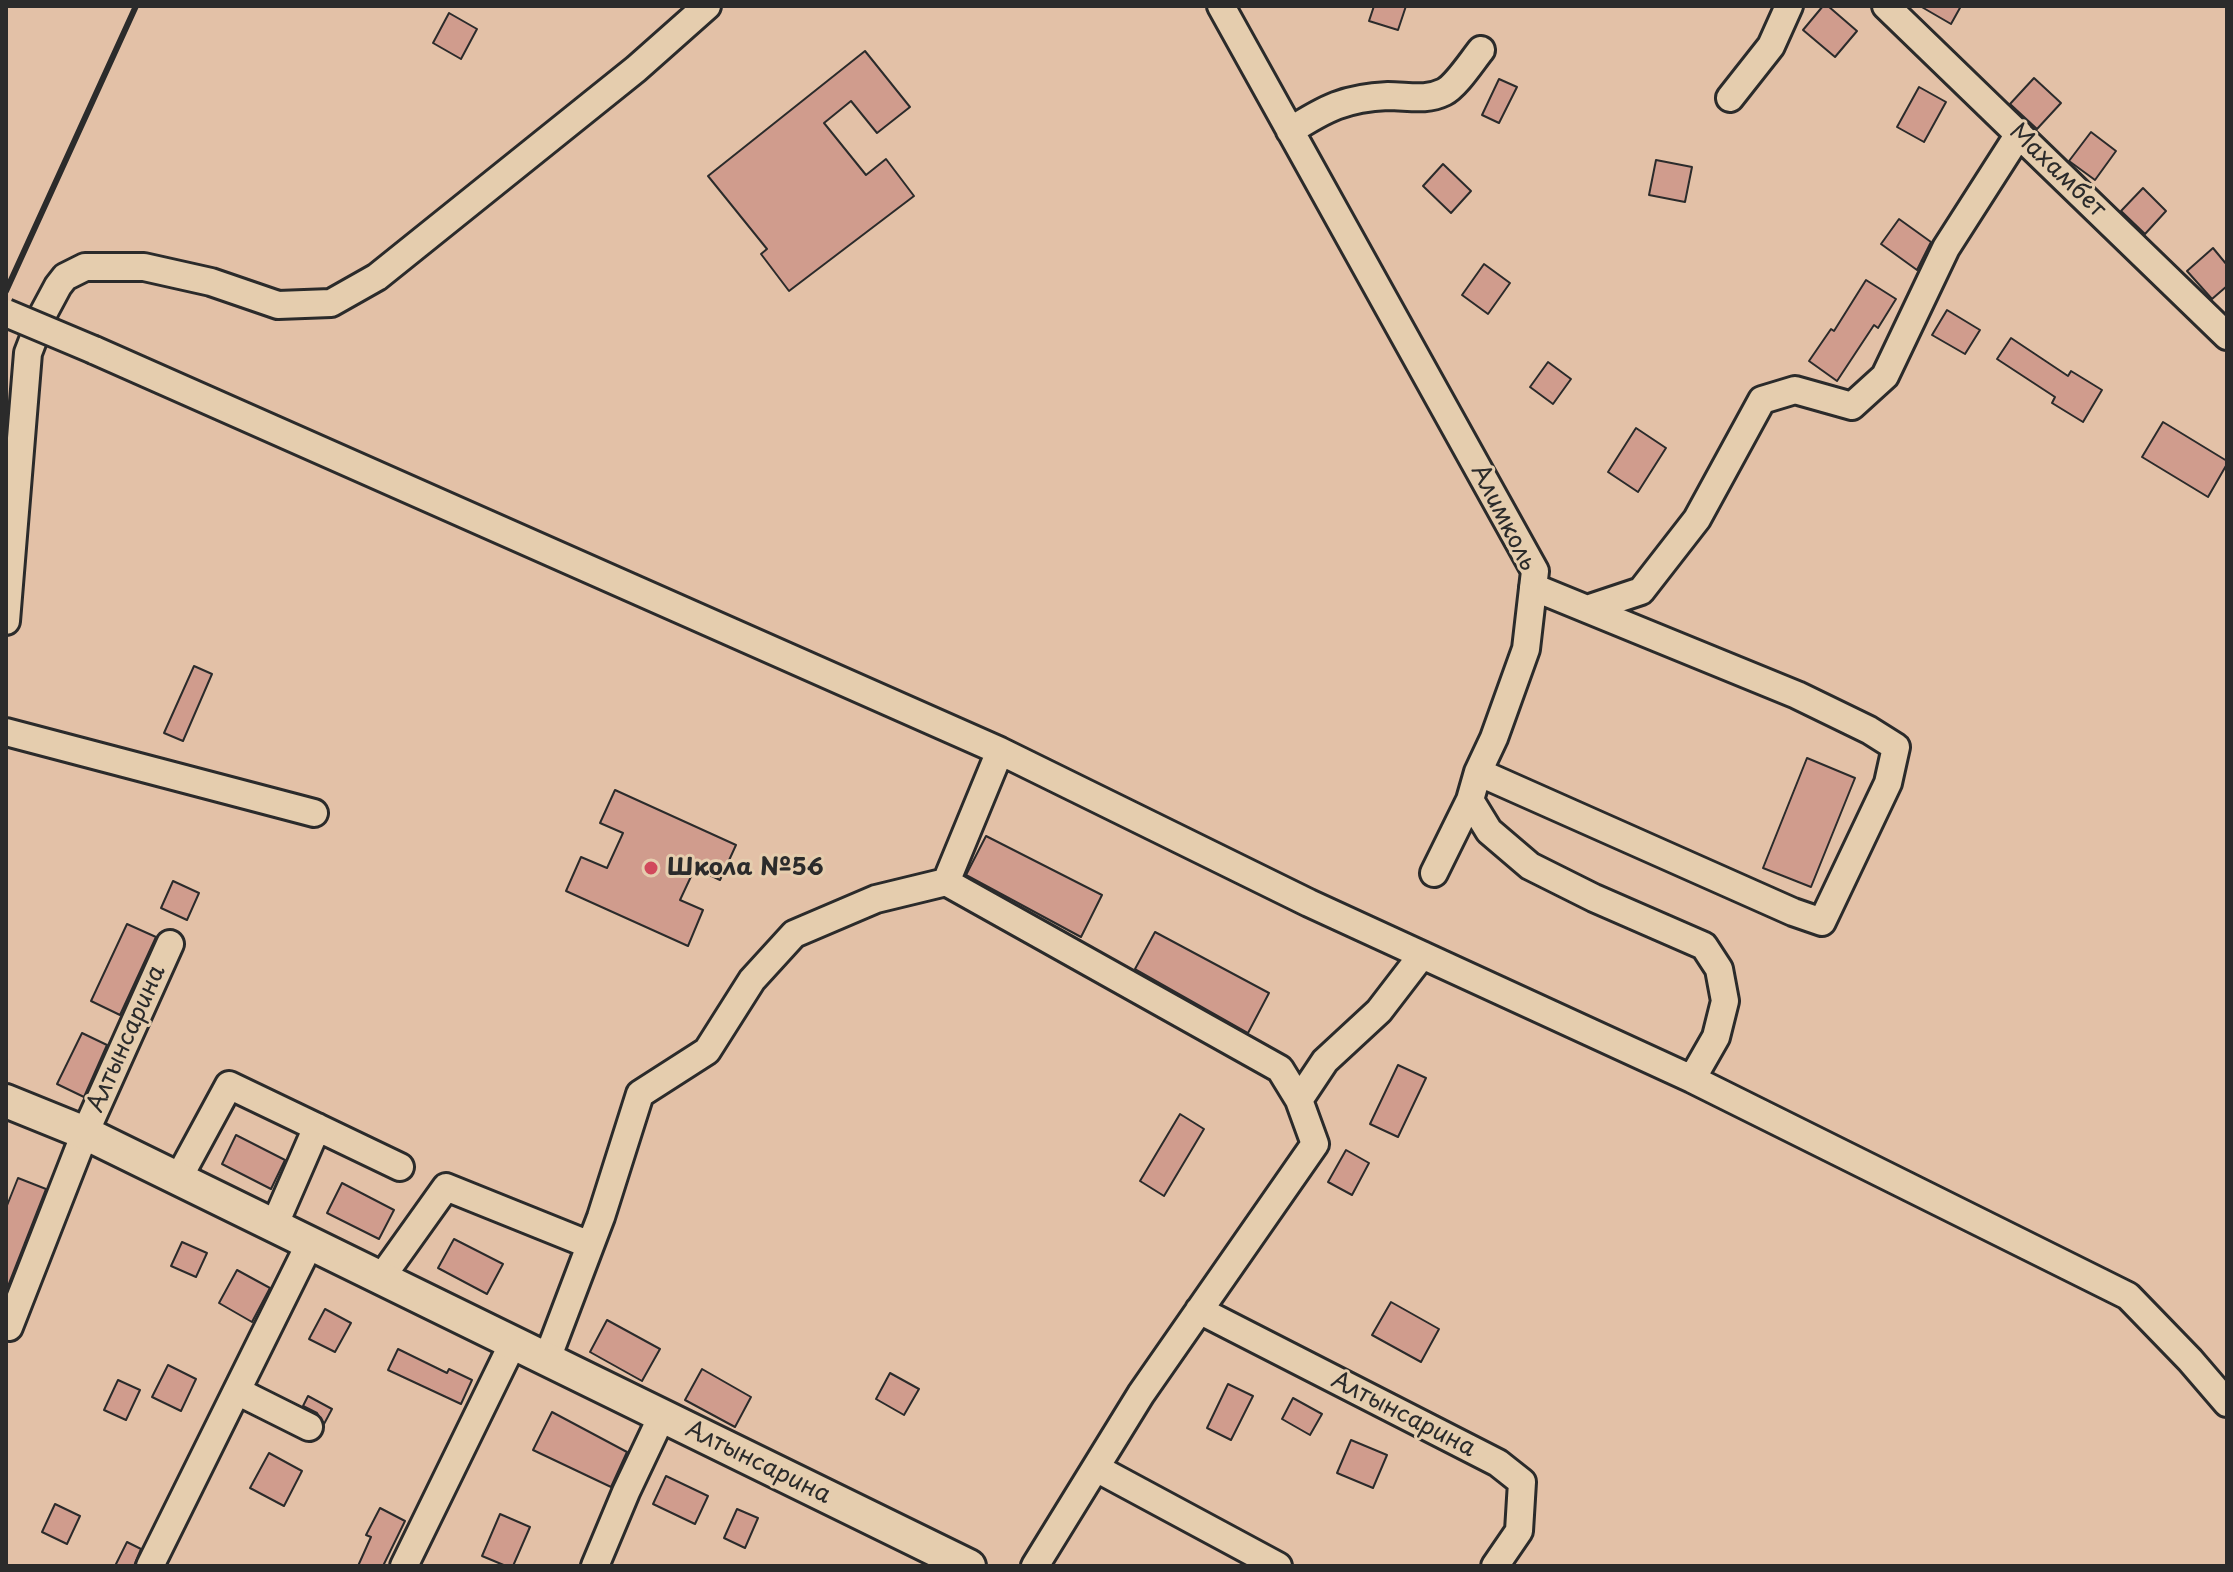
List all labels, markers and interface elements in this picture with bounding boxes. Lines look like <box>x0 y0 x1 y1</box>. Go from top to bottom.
street label: Махамбет <box>2003 118 2111 224</box>
street label: Алимколь <box>1464 460 1542 576</box>
place label: Школа №56 <box>667 854 824 882</box>
marker: Школа №56 <box>642 859 660 877</box>
street label: Алтынсарина <box>82 961 172 1117</box>
street label: Алтынсарина <box>1326 1366 1480 1464</box>
street label: Алтынсарина <box>681 1415 835 1511</box>

